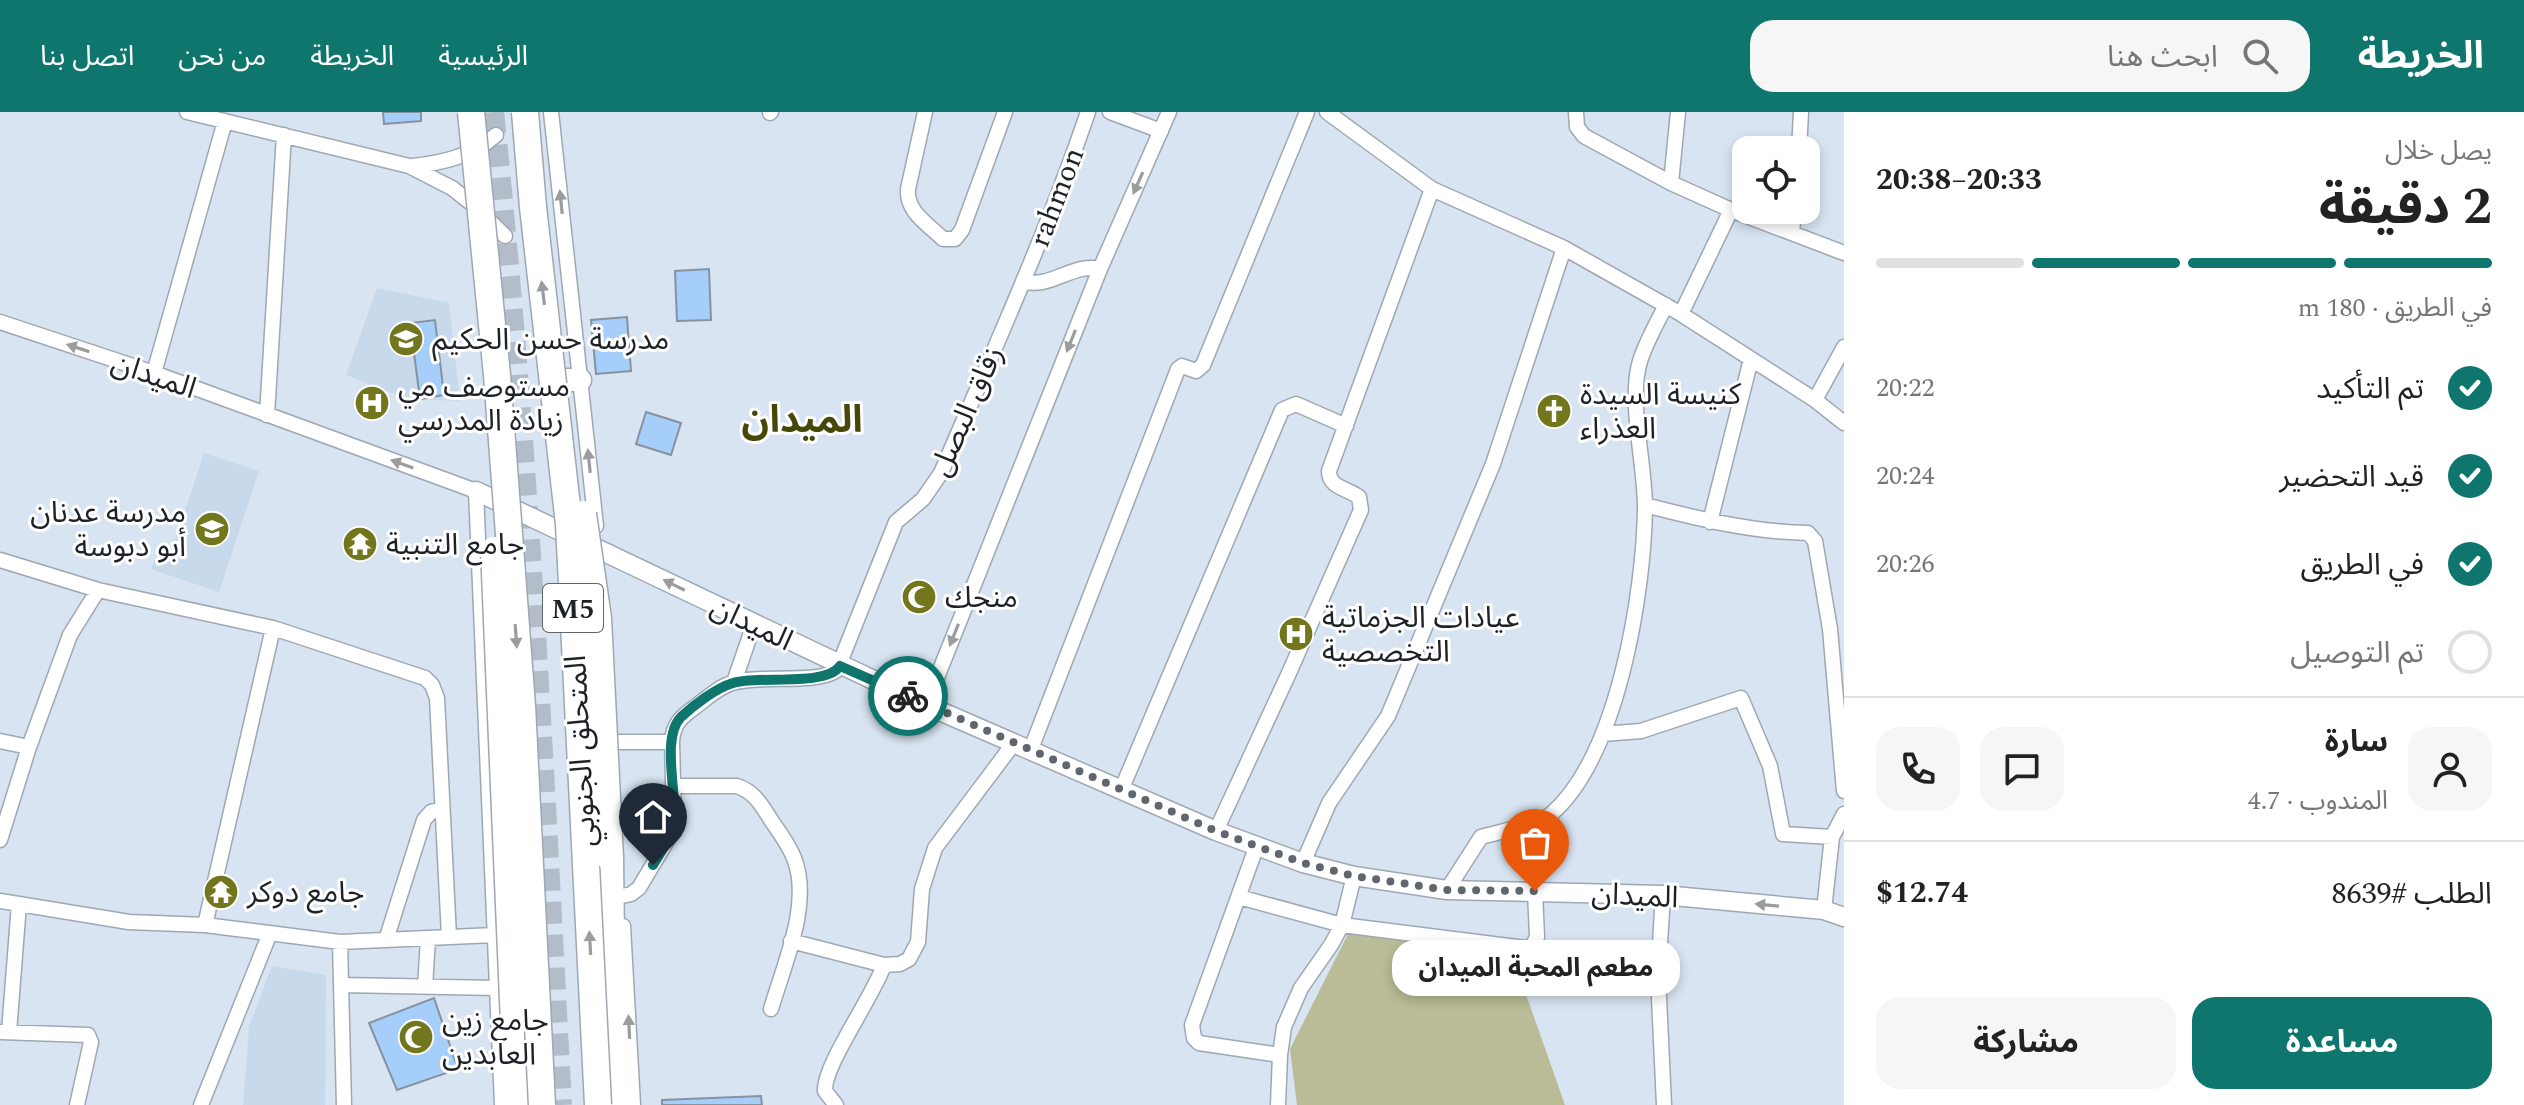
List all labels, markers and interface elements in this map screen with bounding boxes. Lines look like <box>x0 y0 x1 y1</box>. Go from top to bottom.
search box <box>1750 20 2310 92</box>
text: الخريطة <box>2358 28 2484 86</box>
text: ابحث هنا <box>2107 34 2218 80</box>
icon: search <box>2238 34 2282 78</box>
text: اتصل بنا <box>40 35 134 78</box>
text: من نحن <box>178 35 266 78</box>
text: الخريطة <box>310 35 394 78</box>
text: الرئيسية <box>438 35 528 78</box>
text: يصل خلال <box>2385 131 2492 171</box>
map controls <box>1732 136 1820 224</box>
button: locate <box>1732 136 1820 224</box>
street label: rahmon <box>1017 141 1097 254</box>
text: 20:33–20:38 <box>1876 157 2042 203</box>
text: 2 دقيقة <box>2319 168 2492 247</box>
one-way arrow <box>1131 172 1144 195</box>
one-way arrow <box>555 189 568 214</box>
one-way arrow <box>536 280 549 305</box>
text: في الطريق · 180 m <box>2298 288 2492 328</box>
place label: مدرسة حسن الحكيم <box>432 317 669 363</box>
school or university icon: مدرسة حسن الحكيم <box>387 320 425 358</box>
one-way arrow <box>1064 329 1077 353</box>
street label: زقاق البصل <box>918 339 1016 484</box>
street label: الميدان <box>105 340 202 412</box>
one-way arrow <box>66 342 90 354</box>
place label: مستوصف مي زيادة المدرسي <box>398 364 570 444</box>
text: تم التأكيد <box>2316 366 2424 412</box>
icon: check <box>2448 366 2492 410</box>
text: 20:22 <box>1876 368 1935 408</box>
place label: كنيسة السيدة العذراء <box>1580 372 1742 452</box>
hospital icon: مستوصف مي زيادة المدرسي <box>353 384 391 422</box>
district label: الميدان <box>741 392 863 450</box>
church icon: كنيسة السيدة العذراء <box>1535 392 1573 430</box>
one-way arrow <box>582 448 595 473</box>
text: قيد التحضير <box>2279 454 2424 500</box>
icon: check <box>2448 454 2492 498</box>
text: 20:24 <box>1876 456 1935 496</box>
one-way arrow <box>390 457 414 470</box>
place label: مدرسة عدنان أبو دبوسة <box>30 490 186 570</box>
school or university icon: مدرسة عدنان أبو دبوسة <box>193 510 231 548</box>
place label: جامع التنبية <box>386 522 524 568</box>
temple icon: جامع التنبية <box>341 525 379 563</box>
text: في الطريق <box>2301 542 2424 588</box>
icon: check <box>2448 542 2492 586</box>
text: 20:26 <box>1876 544 1935 584</box>
place label: منجك <box>945 575 1018 621</box>
one-way arrow <box>662 578 685 592</box>
mosque icon: منجك <box>900 578 938 616</box>
road number: M5 <box>543 584 603 632</box>
street label: الميدان <box>702 584 801 664</box>
place label: عيادات الجزماتية التخصصية <box>1322 595 1520 675</box>
hospital icon: عيادات الجزماتية التخصصية <box>1277 615 1315 653</box>
one-way arrow <box>947 623 960 647</box>
one-way arrow <box>510 624 523 649</box>
text: تم التوصيل <box>2290 630 2424 676</box>
street label: المتحلق الجنوبي <box>553 654 609 848</box>
courier <box>868 656 948 736</box>
icon: bike <box>886 674 930 718</box>
text: سارة <box>2325 719 2388 765</box>
button: phone <box>1876 727 1960 811</box>
button: chat <box>1980 727 2064 811</box>
button: person <box>2408 727 2492 811</box>
text: المندوب · 4.7 <box>2248 781 2388 821</box>
pin <box>619 783 687 865</box>
icon: home <box>631 795 675 839</box>
pin <box>1501 809 1569 891</box>
icon: bag <box>1513 821 1557 865</box>
place label: جامع دوكر <box>246 870 365 916</box>
text: $12.74 <box>1876 870 1968 916</box>
street label: الميدان <box>1590 871 1680 921</box>
text: الطلب #8639 <box>2331 871 2492 917</box>
temple icon: جامع دوكر <box>202 873 240 911</box>
one-way arrow <box>1754 898 1779 911</box>
one-way arrow <box>583 930 596 955</box>
callout: مطعم المحبة الميدان <box>1391 939 1679 995</box>
text: مطعم المحبة الميدان <box>1419 948 1653 988</box>
button: مشاركة <box>1876 997 2176 1089</box>
button: مساعدة <box>2192 997 2492 1089</box>
place label: جامع زين العابدين <box>442 998 549 1078</box>
one-way arrow <box>622 1014 635 1039</box>
mosque icon: جامع زين العابدين <box>397 1018 435 1056</box>

